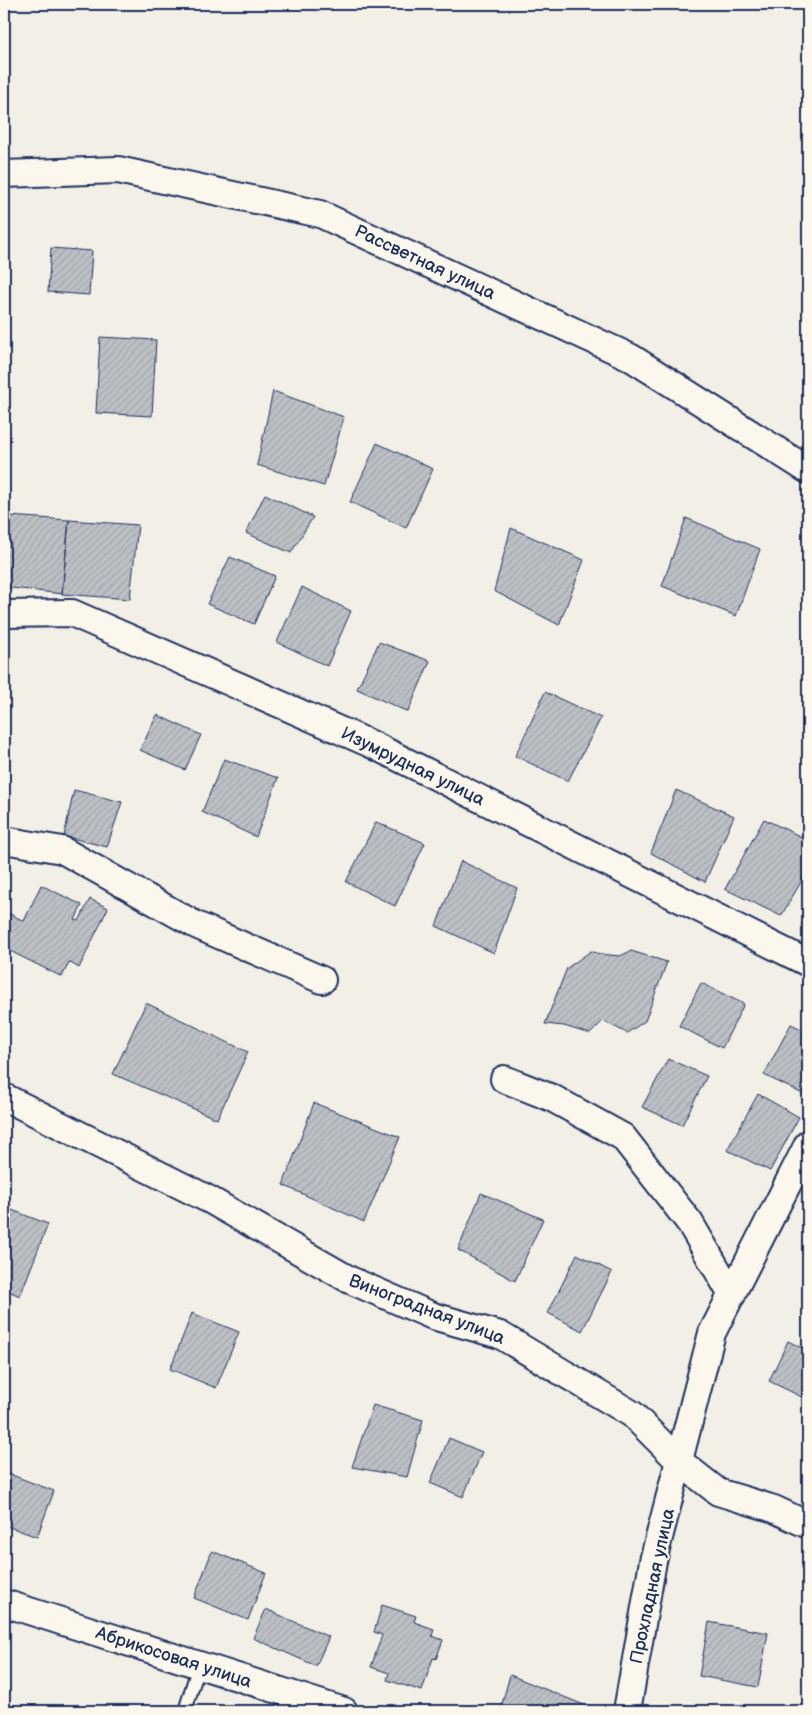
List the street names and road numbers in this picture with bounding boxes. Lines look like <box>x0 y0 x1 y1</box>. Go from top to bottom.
street label: Рассветная улица <box>351 221 499 304</box>
street label: Изумрудная улица <box>338 723 488 810</box>
street label: Виноградная улица <box>346 1270 508 1349</box>
street label: Прохладная улица <box>626 1506 679 1666</box>
street label: Абрикосовая улица <box>92 1622 255 1693</box>

